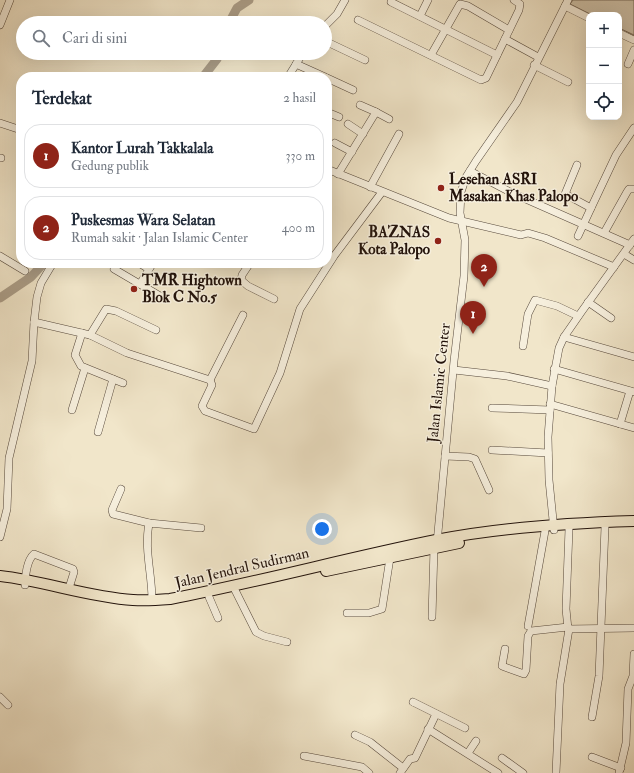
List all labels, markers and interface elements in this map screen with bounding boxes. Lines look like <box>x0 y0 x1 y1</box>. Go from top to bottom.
map controls <box>586 12 622 120</box>
button: + <box>586 12 622 48</box>
search box <box>16 16 332 60</box>
icon: search <box>30 27 52 49</box>
text: Cari di sini <box>62 29 127 48</box>
button: − <box>586 48 622 84</box>
button: locate <box>586 84 622 120</box>
text: Terdekat <box>32 88 92 109</box>
text: 2 hasil <box>283 90 316 106</box>
text: Kantor Lurah Takkalala <box>71 139 213 158</box>
text: 1 <box>44 148 48 164</box>
text: 330 m <box>286 148 315 164</box>
text: Gedung publik <box>71 158 149 174</box>
place label: Lesehan ASRI Masakan Khas Palopo <box>448 170 579 207</box>
marker: Lesehan ASRI Masakan Khas Palopo <box>436 183 446 193</box>
text: Puskesmas Wara Selatan <box>71 211 216 230</box>
text: 2 <box>43 220 49 236</box>
text: 400 m <box>282 220 315 236</box>
place label: BAZNAS Kota Palopo <box>358 223 431 260</box>
text: Rumah sakit · Jalan Islamic Center <box>71 230 248 246</box>
marker: BAZNAS Kota Palopo <box>433 236 443 246</box>
pin: 2 <box>471 254 497 287</box>
place label: TMR Hightown Blok C No.5 <box>141 271 242 307</box>
marker: TMR Hightown Blok C No.5 <box>129 284 139 294</box>
pin: 1 <box>460 301 486 334</box>
street label: Jalan Islamic Center <box>423 322 456 445</box>
your location <box>312 519 332 539</box>
street label: Jalan Jendral Sudirman <box>172 543 311 594</box>

